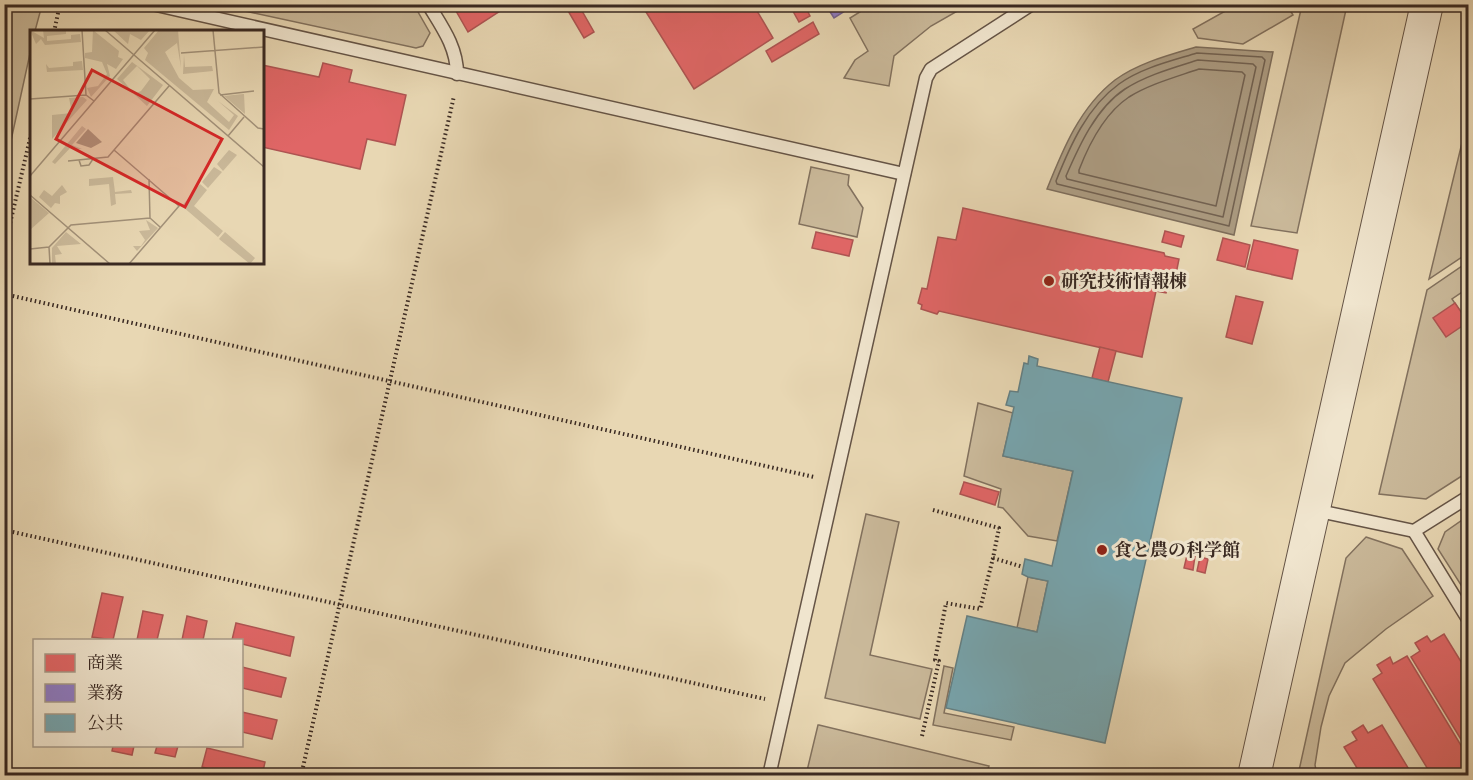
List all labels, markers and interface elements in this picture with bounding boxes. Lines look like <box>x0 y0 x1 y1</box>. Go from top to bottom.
inset map <box>30 30 264 264</box>
place label: 研究技術情報棟 <box>1061 269 1187 293</box>
marker: 研究技術情報棟 <box>1042 274 1056 288</box>
place label: 食と農の科学館 <box>1114 538 1240 562</box>
marker: 食と農の科学館 <box>1095 543 1109 557</box>
legend <box>33 639 243 747</box>
text: 商業 <box>87 651 123 675</box>
text: 業務 <box>87 681 123 705</box>
text: 公共 <box>87 711 123 735</box>

